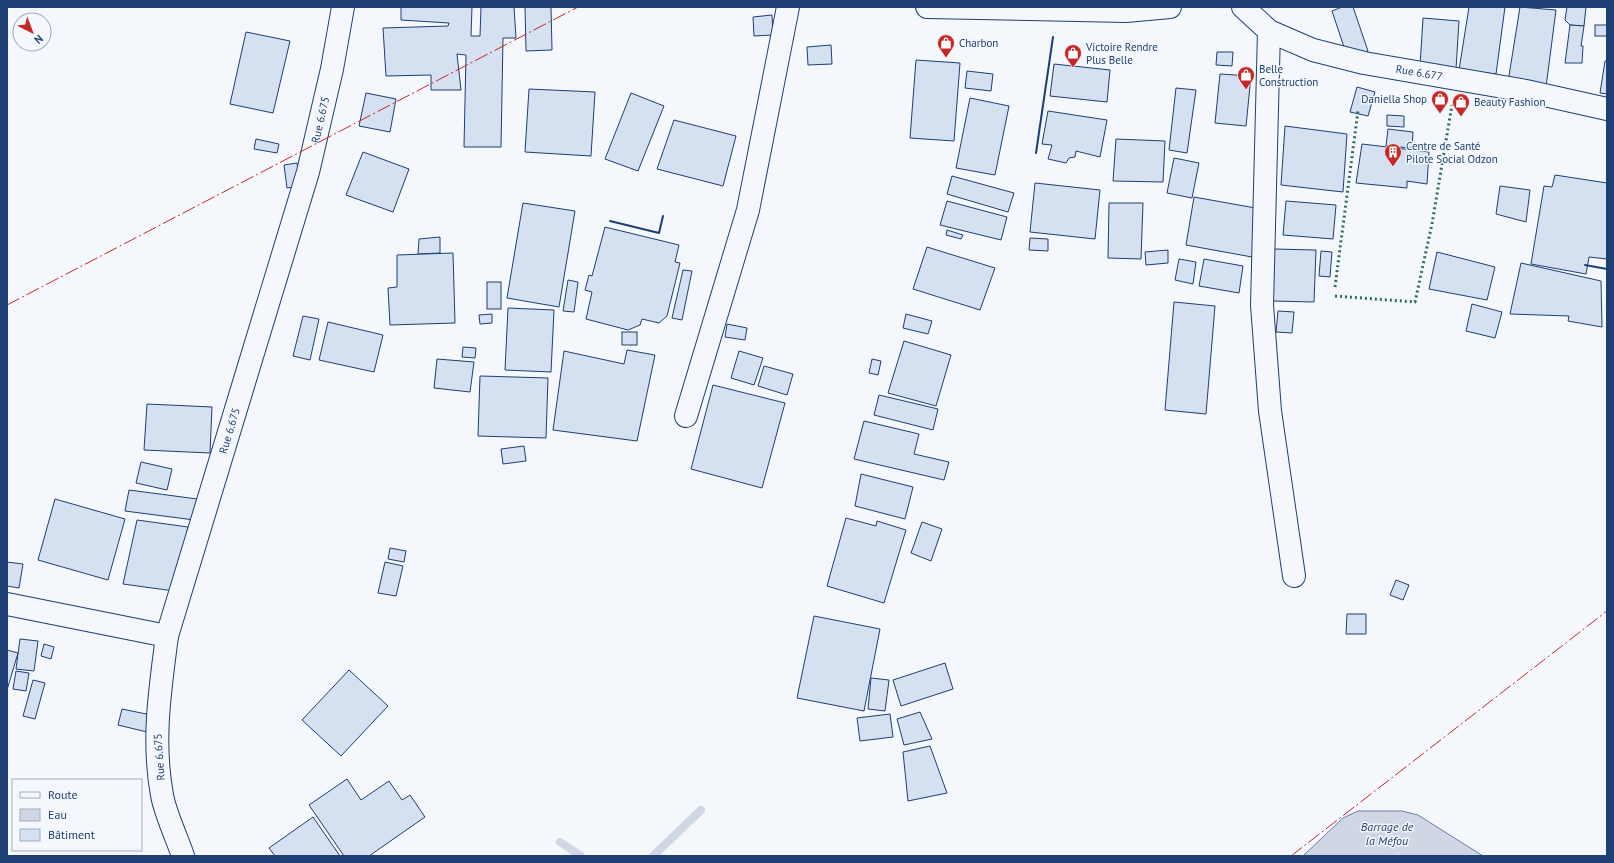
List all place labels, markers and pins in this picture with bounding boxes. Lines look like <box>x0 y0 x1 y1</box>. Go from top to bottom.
shop icon: Charbon <box>936 33 956 58</box>
place label: Charbon <box>959 36 998 50</box>
place label: Victoire Rendre Plus Belle <box>1085 40 1158 67</box>
shop icon: Victoire Rendre Plus Belle <box>1063 43 1083 68</box>
place label: Belle Construction <box>1259 62 1318 89</box>
shop icon: Belle Construction <box>1236 65 1256 90</box>
shop icon: Daniella Shop <box>1430 89 1450 114</box>
place label: Daniella Shop <box>1361 92 1427 106</box>
shop icon: Beauty Fashion <box>1451 92 1471 117</box>
place label: Beauty Fashion <box>1474 95 1545 109</box>
place label: Centre de Santé Pilote Social Odzon <box>1406 139 1498 166</box>
building icon: Centre de Santé Pilote Social Odzon <box>1383 142 1403 167</box>

